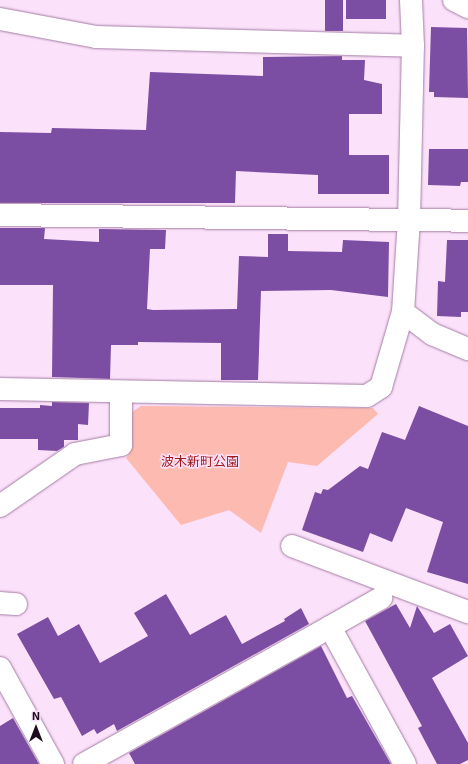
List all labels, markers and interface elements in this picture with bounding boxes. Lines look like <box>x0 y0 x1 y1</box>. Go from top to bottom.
park label: 波木新町公園 <box>161 453 239 469</box>
north arrow <box>16 708 56 748</box>
text: N <box>32 709 40 722</box>

